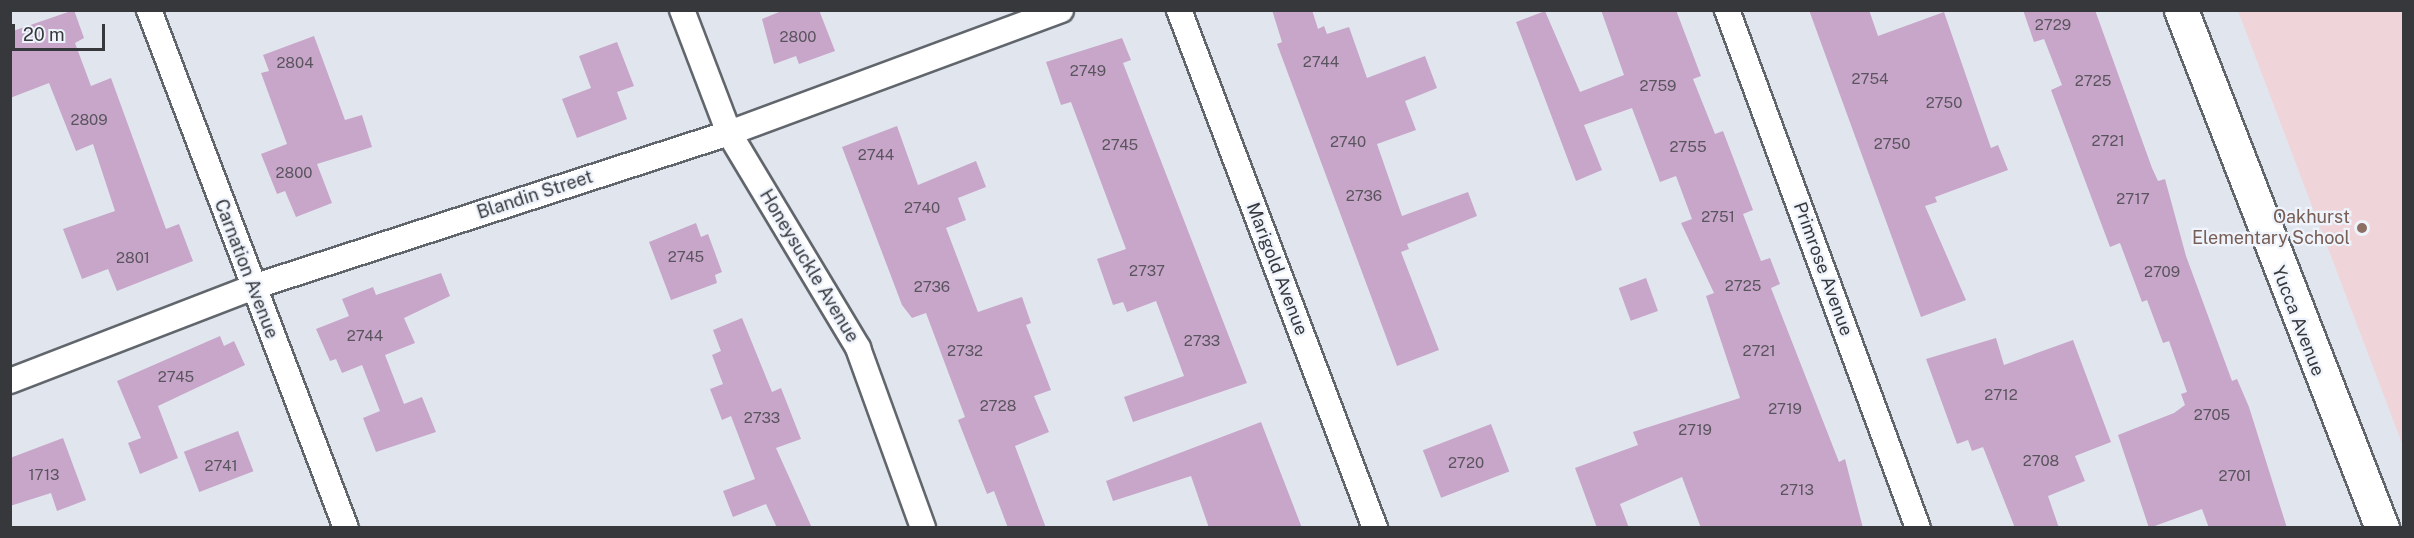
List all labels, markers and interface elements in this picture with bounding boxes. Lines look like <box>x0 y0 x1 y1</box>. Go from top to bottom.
scale bar <box>15 12 108 50</box>
house number: 2729 <box>2035 16 2071 34</box>
text: 20 m <box>23 24 65 45</box>
house number: 2800 <box>780 28 816 46</box>
house number: 2744 <box>1303 53 1339 71</box>
house number: 2804 <box>276 54 314 72</box>
house number: 2749 <box>1070 62 1106 80</box>
house number: 2754 <box>1852 70 1888 88</box>
house number: 2725 <box>2075 72 2111 90</box>
house number: 2759 <box>1640 77 1676 95</box>
house number: 2750 <box>1926 94 1962 112</box>
house number: 2809 <box>70 111 108 129</box>
house number: 2721 <box>2091 132 2125 150</box>
house number: 2740 <box>1330 133 1366 151</box>
house number: 2750 <box>1874 135 1910 153</box>
house number: 2745 <box>1102 136 1138 154</box>
house number: 2755 <box>1669 138 1707 156</box>
house number: 2744 <box>858 146 894 164</box>
house number: 2800 <box>276 164 312 182</box>
street label: Blandin Street <box>474 166 596 224</box>
street label: Honeysuckle Avenue <box>755 186 863 346</box>
house number: 2736 <box>1346 187 1382 205</box>
house number: 2717 <box>2116 190 2150 208</box>
street label: Carnation Avenue <box>210 196 282 342</box>
house number: 2740 <box>904 199 940 217</box>
street label: Primrose Avenue <box>1789 199 1857 339</box>
street label: Marigold Avenue <box>1242 200 1312 338</box>
place label: Oakhurst Elementary School <box>2192 207 2350 250</box>
house number: 2751 <box>1701 208 1735 226</box>
marker: Oakhurst Elementary School <box>2355 221 2369 235</box>
house number: 2745 <box>668 248 704 266</box>
house number: 2801 <box>116 249 150 267</box>
house number: 2737 <box>1129 262 1165 280</box>
house number: 2709 <box>2144 263 2180 281</box>
street label: Yucca Avenue <box>2267 263 2329 379</box>
house number: 2725 <box>1725 277 1761 295</box>
house number: 2736 <box>914 278 950 296</box>
house number: 2744 <box>347 327 383 345</box>
house number: 2733 <box>1184 332 1220 350</box>
house number: 2732 <box>947 342 983 360</box>
house number: 2721 <box>1742 342 1776 360</box>
house number: 2745 <box>158 368 194 386</box>
house number: 2712 <box>1984 386 2018 404</box>
house number: 2728 <box>980 397 1016 415</box>
house number: 2719 <box>1768 400 1802 418</box>
house number: 2705 <box>2194 406 2230 424</box>
house number: 2733 <box>744 409 780 427</box>
house number: 2719 <box>1678 421 1712 439</box>
house number: 2708 <box>2023 452 2059 470</box>
house number: 2720 <box>1448 454 1484 472</box>
house number: 2741 <box>204 457 238 475</box>
house number: 1713 <box>29 466 59 484</box>
house number: 2701 <box>2219 467 2251 485</box>
house number: 2713 <box>1780 481 1814 499</box>

